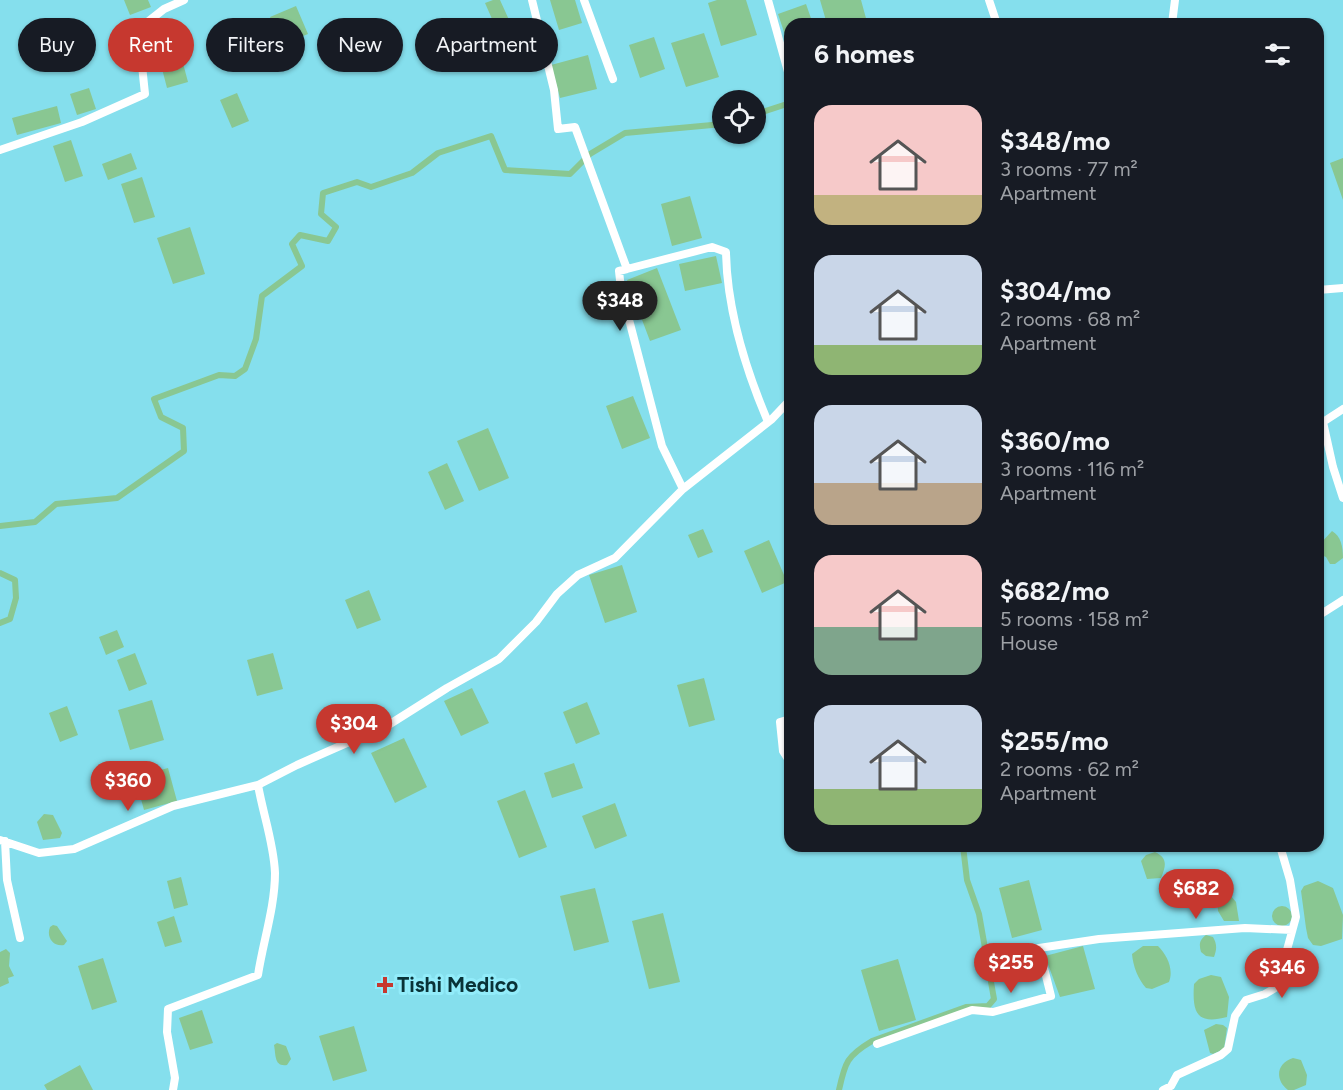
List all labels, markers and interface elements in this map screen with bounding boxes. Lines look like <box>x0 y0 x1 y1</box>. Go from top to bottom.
chip: Buy <box>18 18 96 72</box>
chip: Rent <box>108 18 194 72</box>
chip: Filters <box>206 18 305 72</box>
chip: New <box>317 18 403 72</box>
chip: Apartment <box>415 18 558 72</box>
text: 6 homes <box>814 38 914 70</box>
icon: filters <box>1261 38 1294 71</box>
map controls <box>712 90 766 144</box>
button: locate <box>712 90 766 144</box>
text: $348/mo <box>1000 125 1110 157</box>
icon: home <box>862 129 934 201</box>
text: 3 rooms · 77 m² <box>1000 157 1138 181</box>
text: Apartment <box>1000 181 1097 205</box>
text: $304/mo <box>1000 275 1111 307</box>
icon: home <box>862 279 934 351</box>
pin: $348 <box>584 281 656 332</box>
text: $348 <box>596 288 644 312</box>
text: 2 rooms · 68 m² <box>1000 307 1140 331</box>
text: Apartment <box>1000 331 1097 355</box>
text: $360/mo <box>1000 425 1110 457</box>
icon: home <box>862 429 934 501</box>
text: 3 rooms · 116 m² <box>1000 457 1144 481</box>
text: Apartment <box>1000 481 1097 505</box>
text: $682/mo <box>1000 575 1109 607</box>
icon: home <box>862 579 934 651</box>
text: 5 rooms · 158 m² <box>1000 607 1149 631</box>
text: House <box>1000 631 1058 655</box>
pin: $304 <box>318 704 390 755</box>
text: $304 <box>330 711 378 735</box>
text: $255/mo <box>1000 725 1109 757</box>
icon: home <box>862 729 934 801</box>
text: 2 rooms · 62 m² <box>1000 757 1139 781</box>
pin: $360 <box>92 761 164 812</box>
text: $360 <box>105 768 151 792</box>
text: Apartment <box>1000 781 1097 805</box>
pin: $682 <box>1160 869 1232 920</box>
text: $682 <box>1173 876 1219 900</box>
pin: $255 <box>975 943 1047 994</box>
pin: $346 <box>1246 948 1318 999</box>
text: $255 <box>988 950 1034 974</box>
text: $346 <box>1259 955 1305 979</box>
place label: Tishi Medico <box>397 972 518 997</box>
marker: Tishi Medico <box>378 978 392 992</box>

